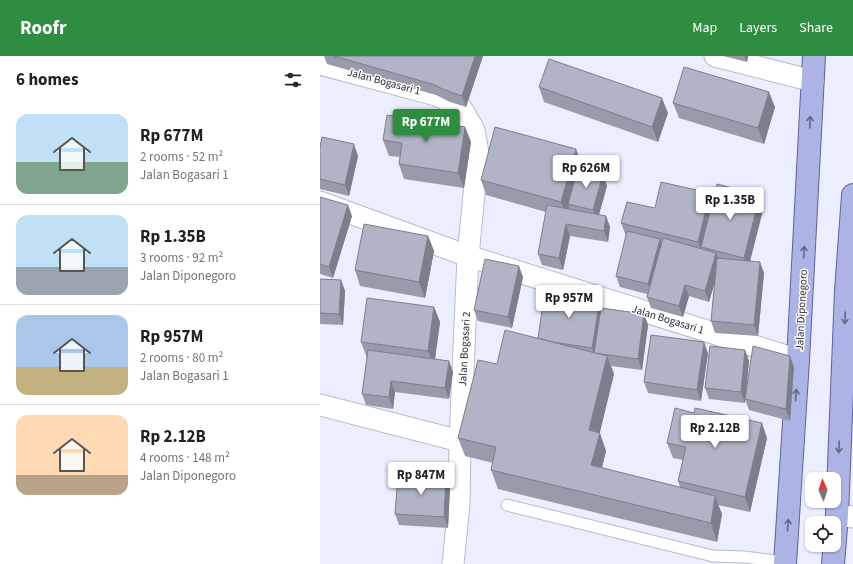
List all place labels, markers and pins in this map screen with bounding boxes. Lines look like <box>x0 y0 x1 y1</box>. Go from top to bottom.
pin: Rp 677M <box>389 109 463 143</box>
pin: Rp 626M <box>549 155 623 189</box>
pin: Rp 1.35B <box>689 187 771 221</box>
pin: Rp 957M <box>532 285 606 319</box>
pin: Rp 2.12B <box>674 415 756 449</box>
pin: Rp 847M <box>384 462 458 496</box>

